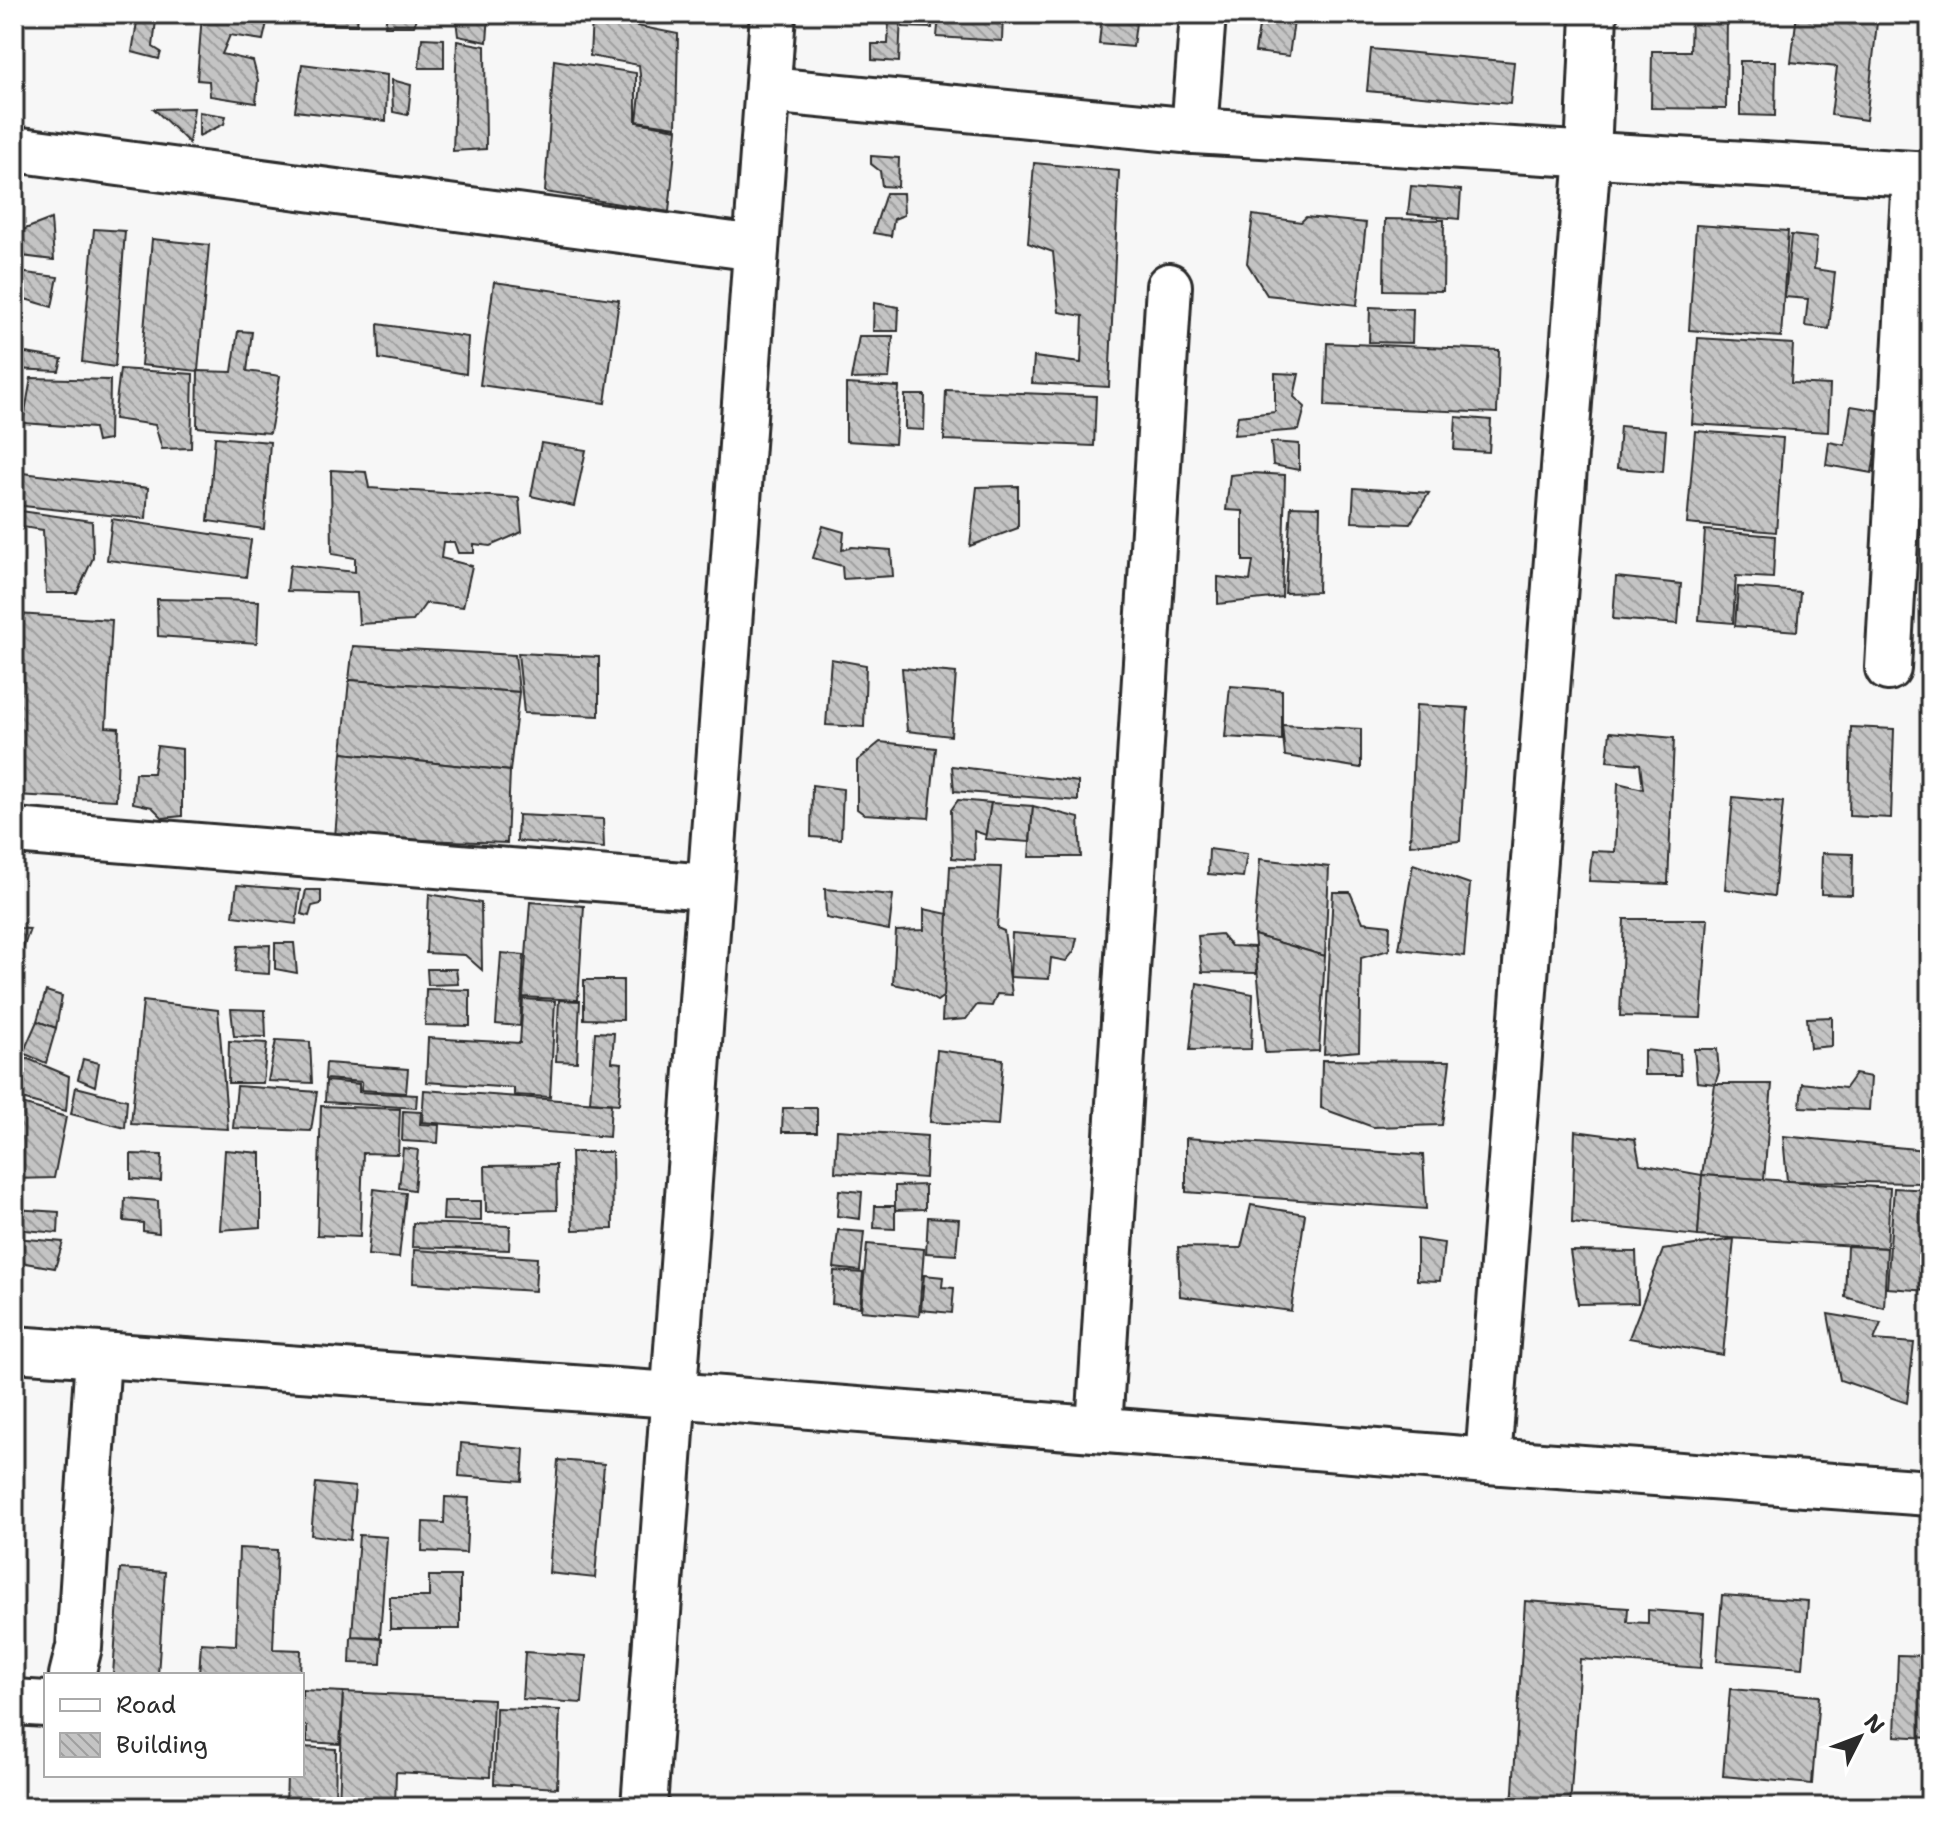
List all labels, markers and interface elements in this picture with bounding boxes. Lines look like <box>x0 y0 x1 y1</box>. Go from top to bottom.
legend <box>44 1673 304 1777</box>
text: Road <box>116 1689 176 1721</box>
north arrow <box>1820 1697 1900 1777</box>
text: N <box>1858 1708 1891 1740</box>
text: Building <box>116 1729 208 1761</box>

